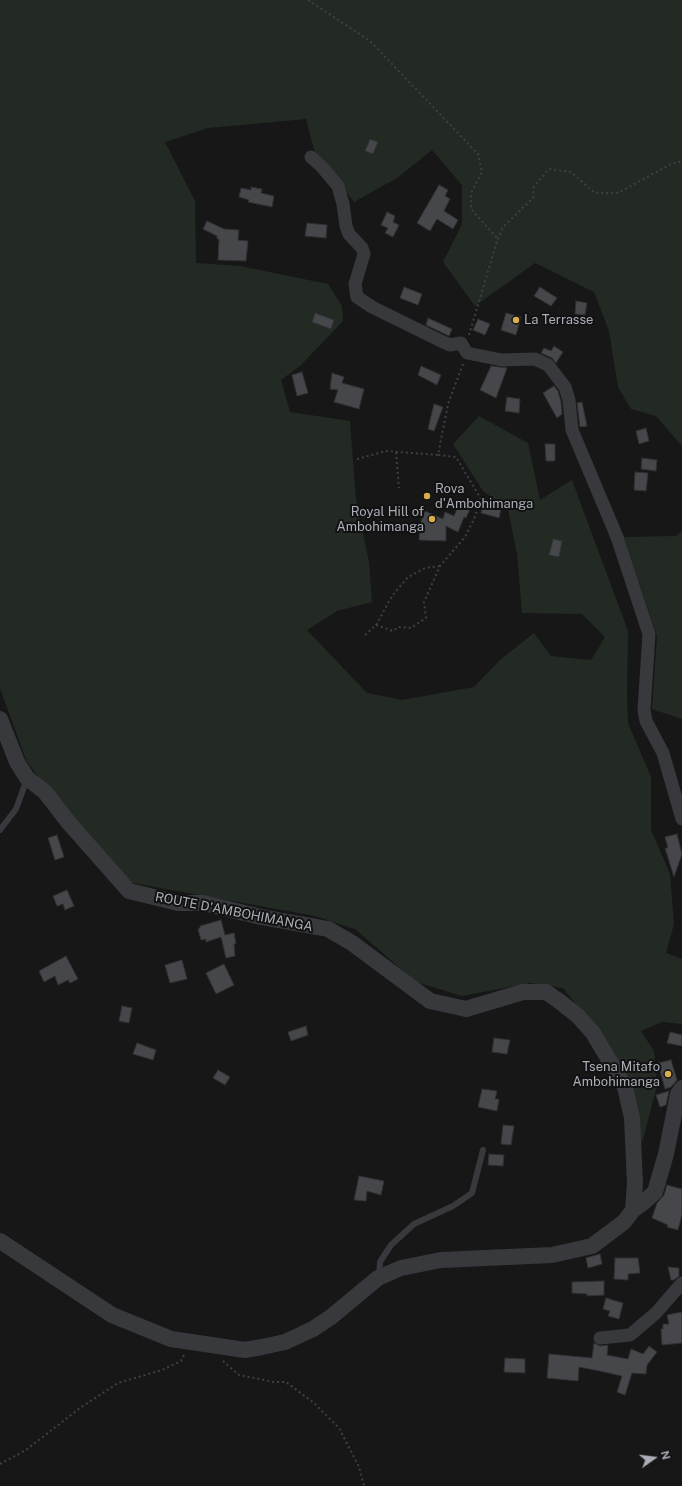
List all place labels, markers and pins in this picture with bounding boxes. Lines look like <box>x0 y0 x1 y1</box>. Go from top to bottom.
place label: La Terrasse <box>524 312 593 328</box>
marker: La Terrasse <box>511 315 521 325</box>
place label: Rova d'Ambohimanga <box>435 481 533 512</box>
marker: Rova d'Ambohimanga <box>422 491 432 501</box>
place label: Royal Hill of Ambohimanga <box>337 504 424 535</box>
marker: Royal Hill of Ambohimanga <box>427 514 437 524</box>
place label: Tsena Mitafo Ambohimanga <box>573 1059 660 1090</box>
marker: Tsena Mitafo Ambohimanga <box>663 1069 673 1079</box>

